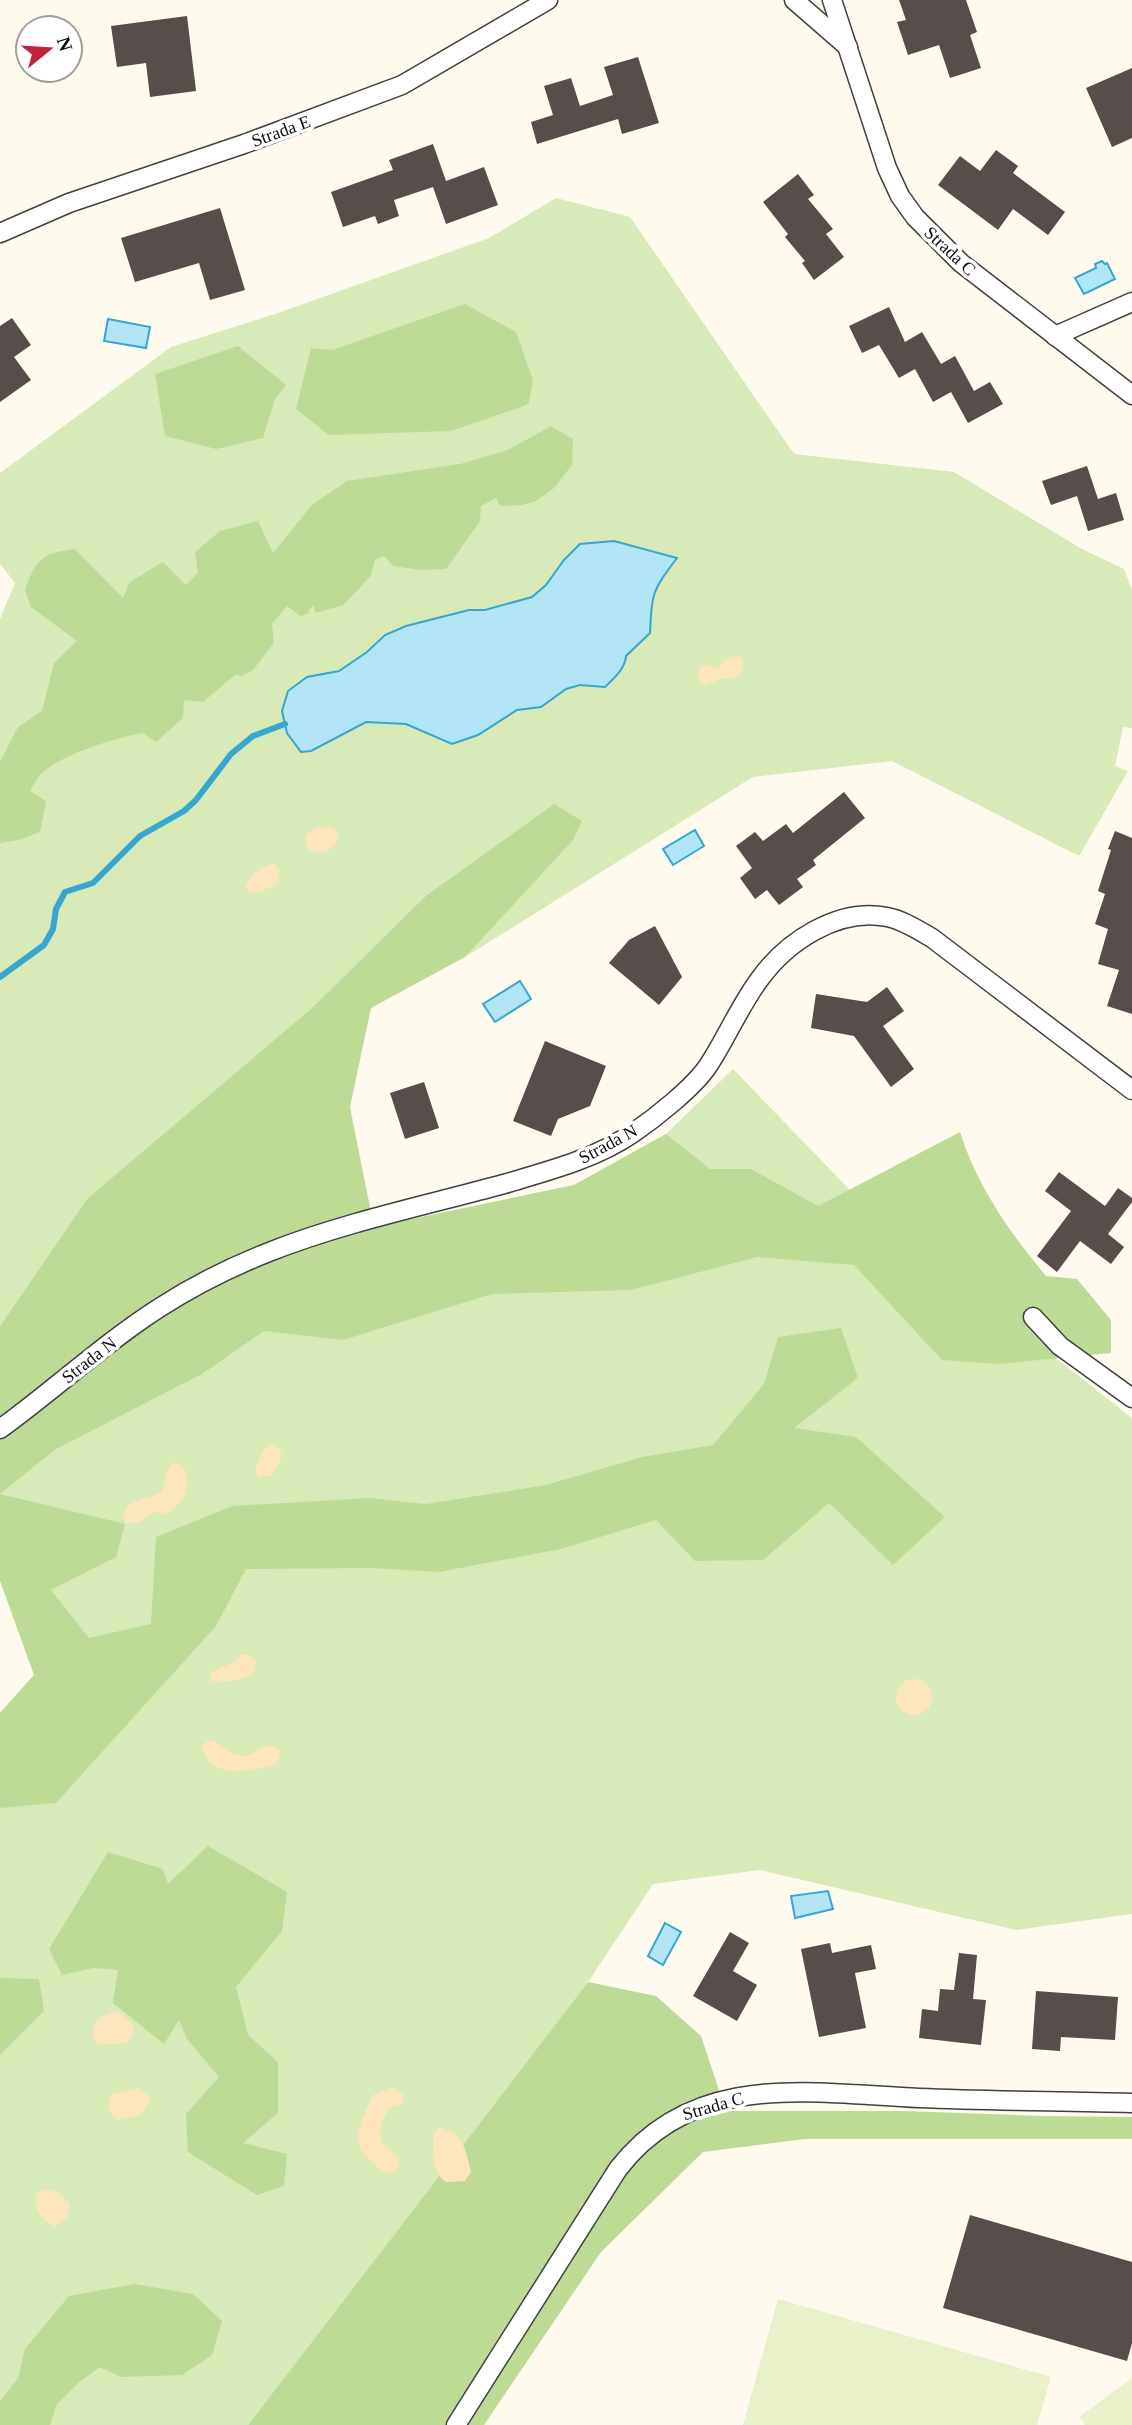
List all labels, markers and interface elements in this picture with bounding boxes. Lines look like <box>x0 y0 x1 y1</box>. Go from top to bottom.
north arrow <box>14 14 84 84</box>
text: N <box>53 34 77 54</box>
street label: Strada E <box>249 111 313 151</box>
street label: Strada C <box>920 222 980 280</box>
street label: Strada N <box>575 1120 641 1168</box>
street label: Strada N <box>58 1333 120 1387</box>
street label: Strada C <box>680 2088 746 2124</box>

